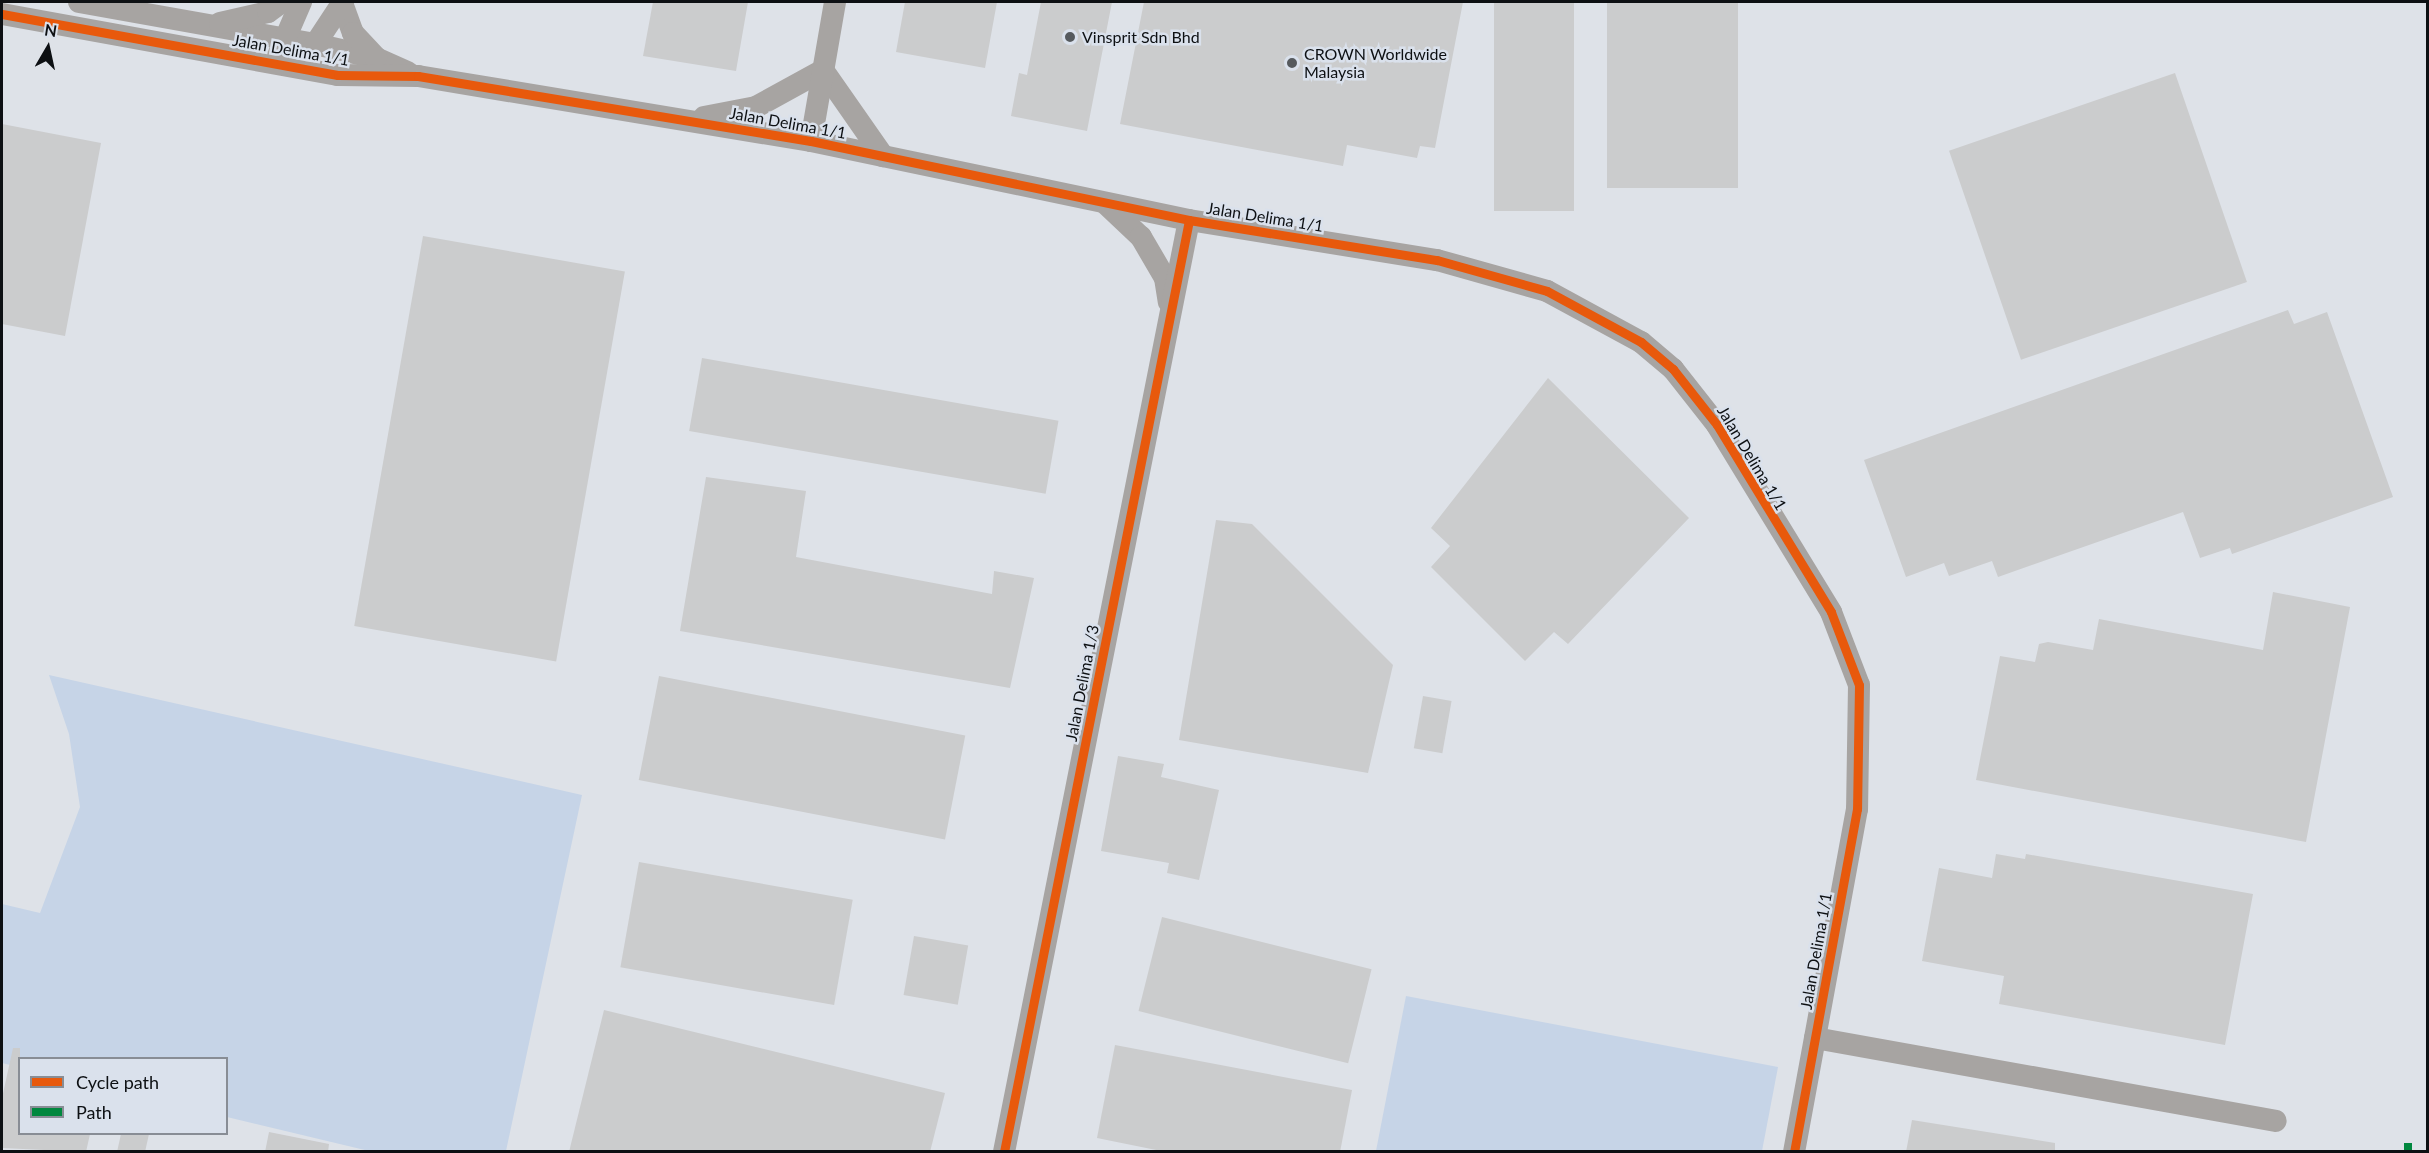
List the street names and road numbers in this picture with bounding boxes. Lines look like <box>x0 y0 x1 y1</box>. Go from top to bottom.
street label: Jalan Delima 1/1 <box>231 30 351 70</box>
street label: Jalan Delima 1/1 <box>728 103 848 143</box>
street label: Jalan Delima 1/1 <box>1205 198 1325 236</box>
street label: Jalan Delima 1/1 <box>1713 402 1791 514</box>
street label: Jalan Delima 1/3 <box>1061 623 1103 743</box>
street label: Jalan Delima 1/1 <box>1796 891 1836 1011</box>

